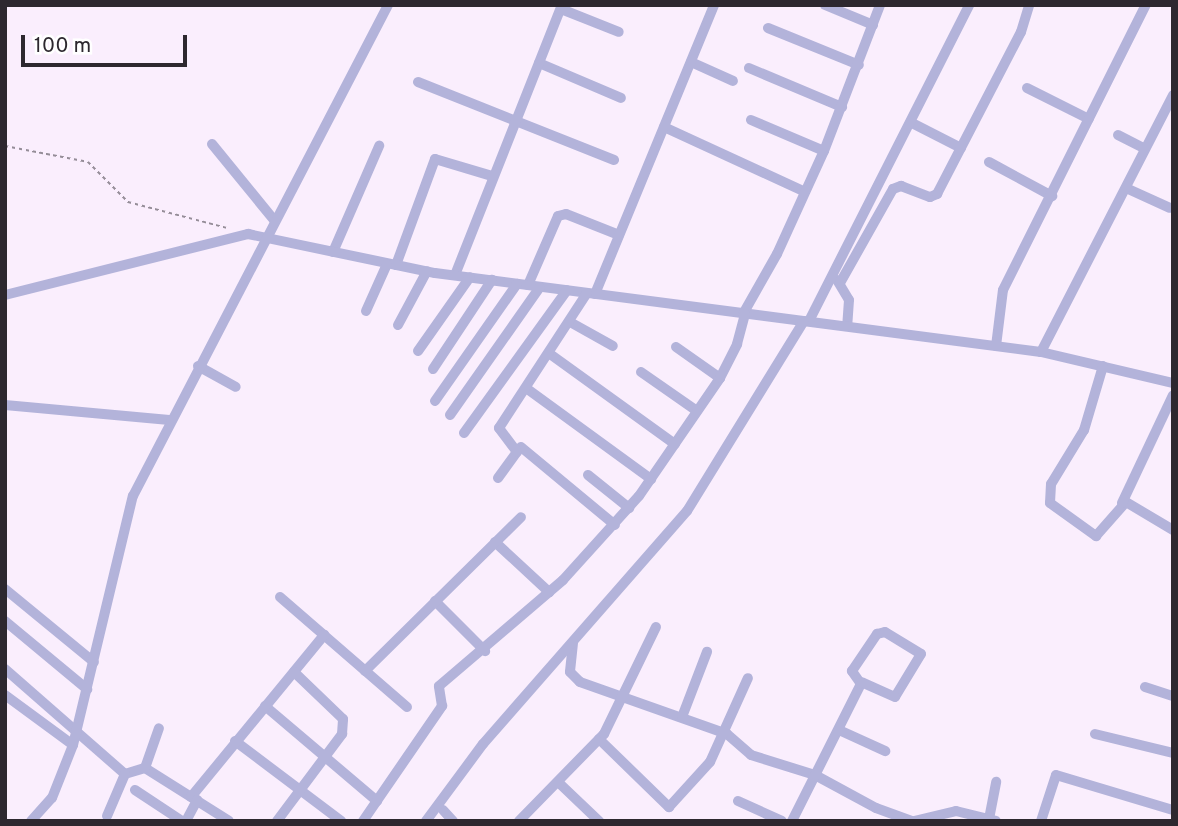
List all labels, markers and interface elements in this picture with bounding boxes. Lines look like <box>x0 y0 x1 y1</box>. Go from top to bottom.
scale bar <box>24 21 191 65</box>
text: 100 m <box>34 33 91 60</box>

